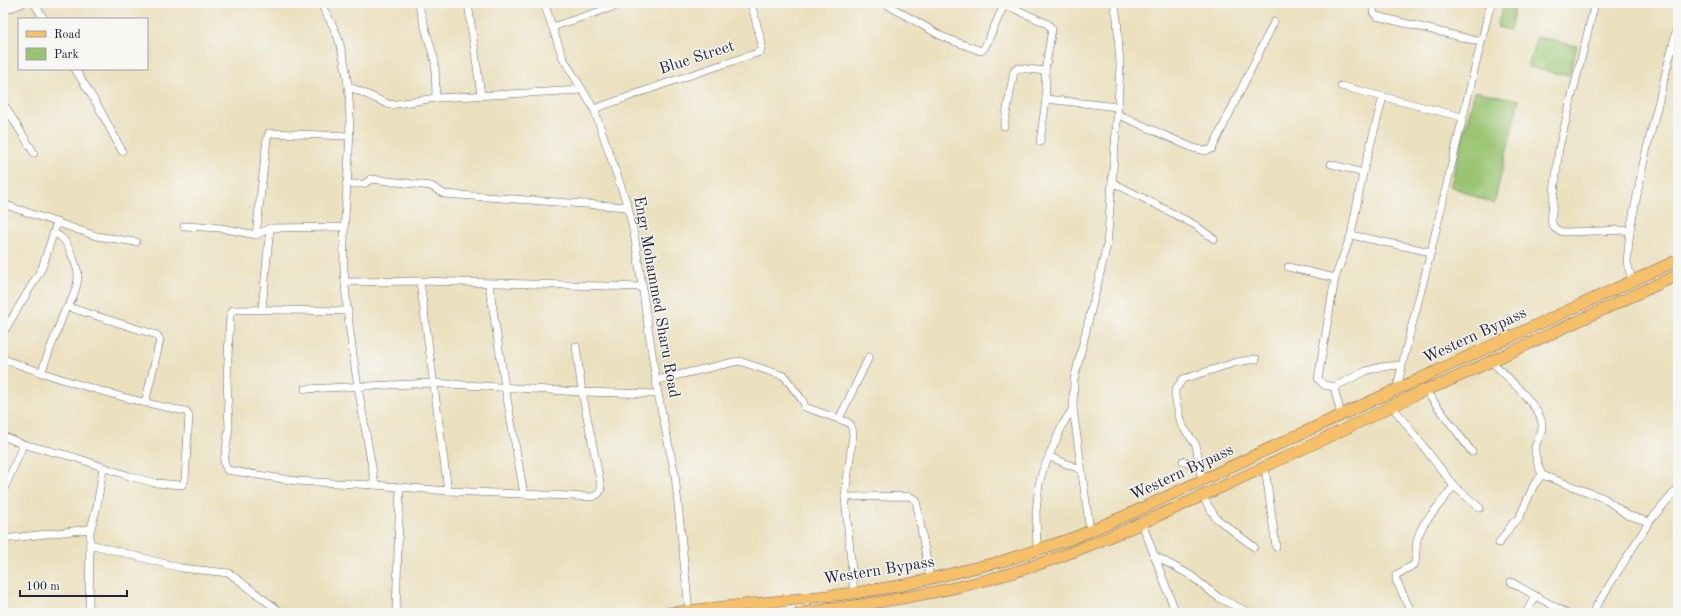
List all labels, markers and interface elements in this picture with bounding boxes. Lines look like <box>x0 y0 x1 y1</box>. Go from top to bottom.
legend <box>18 18 148 70</box>
text: Road <box>54 29 81 41</box>
street label: Blue Street <box>657 38 737 78</box>
text: Park <box>54 49 79 61</box>
street label: Engr Mohammed Sharu Road <box>630 195 682 399</box>
street label: Western Bypass <box>1421 305 1529 367</box>
street label: Western Bypass <box>1128 442 1236 504</box>
street label: Western Bypass <box>822 554 936 588</box>
scale bar <box>20 572 127 598</box>
text: 100 m <box>26 581 60 593</box>

